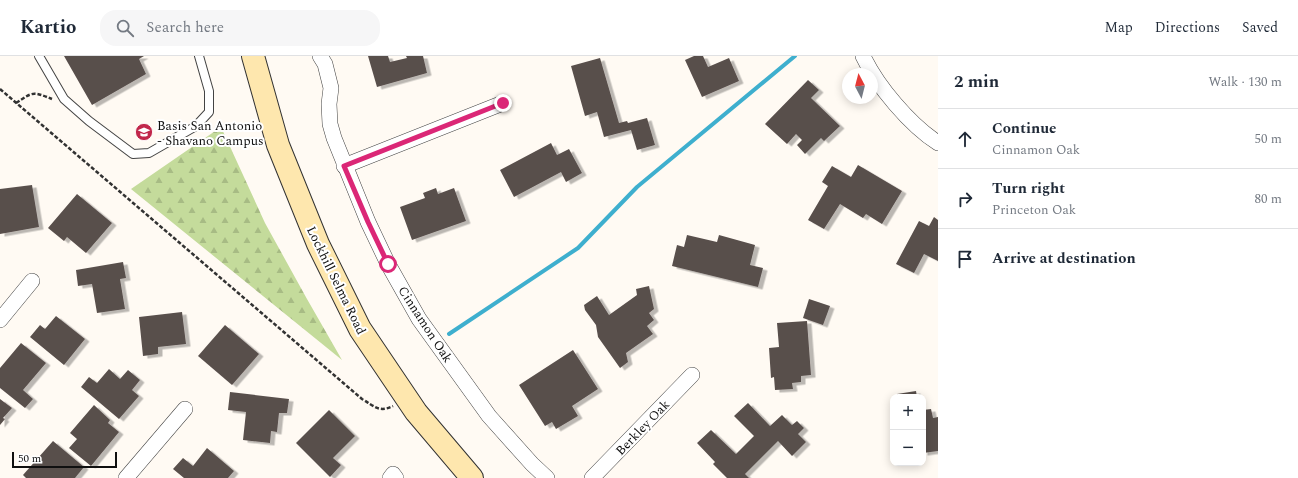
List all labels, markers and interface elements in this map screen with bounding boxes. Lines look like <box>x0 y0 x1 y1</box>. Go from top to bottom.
search box <box>100 10 380 46</box>
text: Kartio <box>20 13 76 42</box>
text: Search here <box>146 16 224 39</box>
icon: search <box>114 17 136 39</box>
text: Map <box>1105 17 1133 38</box>
text: Directions <box>1155 17 1220 38</box>
text: Saved <box>1242 17 1278 38</box>
north arrow <box>842 68 878 104</box>
text: 2 min <box>954 69 999 95</box>
text: Walk · 130 m <box>1208 72 1282 92</box>
route end <box>494 94 512 112</box>
place label: Basis San Antonio - Shavano Campus <box>157 116 264 151</box>
text: Continue <box>992 117 1057 140</box>
school or university icon: Basis San Antonio - Shavano Campus <box>134 122 154 142</box>
icon: ahead <box>954 128 976 150</box>
text: 50 m <box>1255 129 1282 149</box>
text: Cinnamon Oak <box>992 140 1080 160</box>
text: Turn right <box>992 177 1065 200</box>
icon: right <box>954 188 976 210</box>
text: 80 m <box>1255 189 1282 209</box>
text: Princeton Oak <box>992 200 1076 220</box>
street label: Lockhill Selma Road <box>301 223 371 338</box>
text: Arrive at destination <box>992 247 1136 270</box>
icon: arrive <box>954 248 976 270</box>
route start <box>379 255 397 273</box>
street label: Cinnamon Oak <box>393 282 458 367</box>
map controls <box>890 394 926 466</box>
button: + <box>890 394 926 430</box>
street label: Berkley Oak <box>611 395 675 460</box>
button: − <box>890 430 926 466</box>
scale bar <box>12 450 117 469</box>
text: 50 m <box>18 450 41 467</box>

